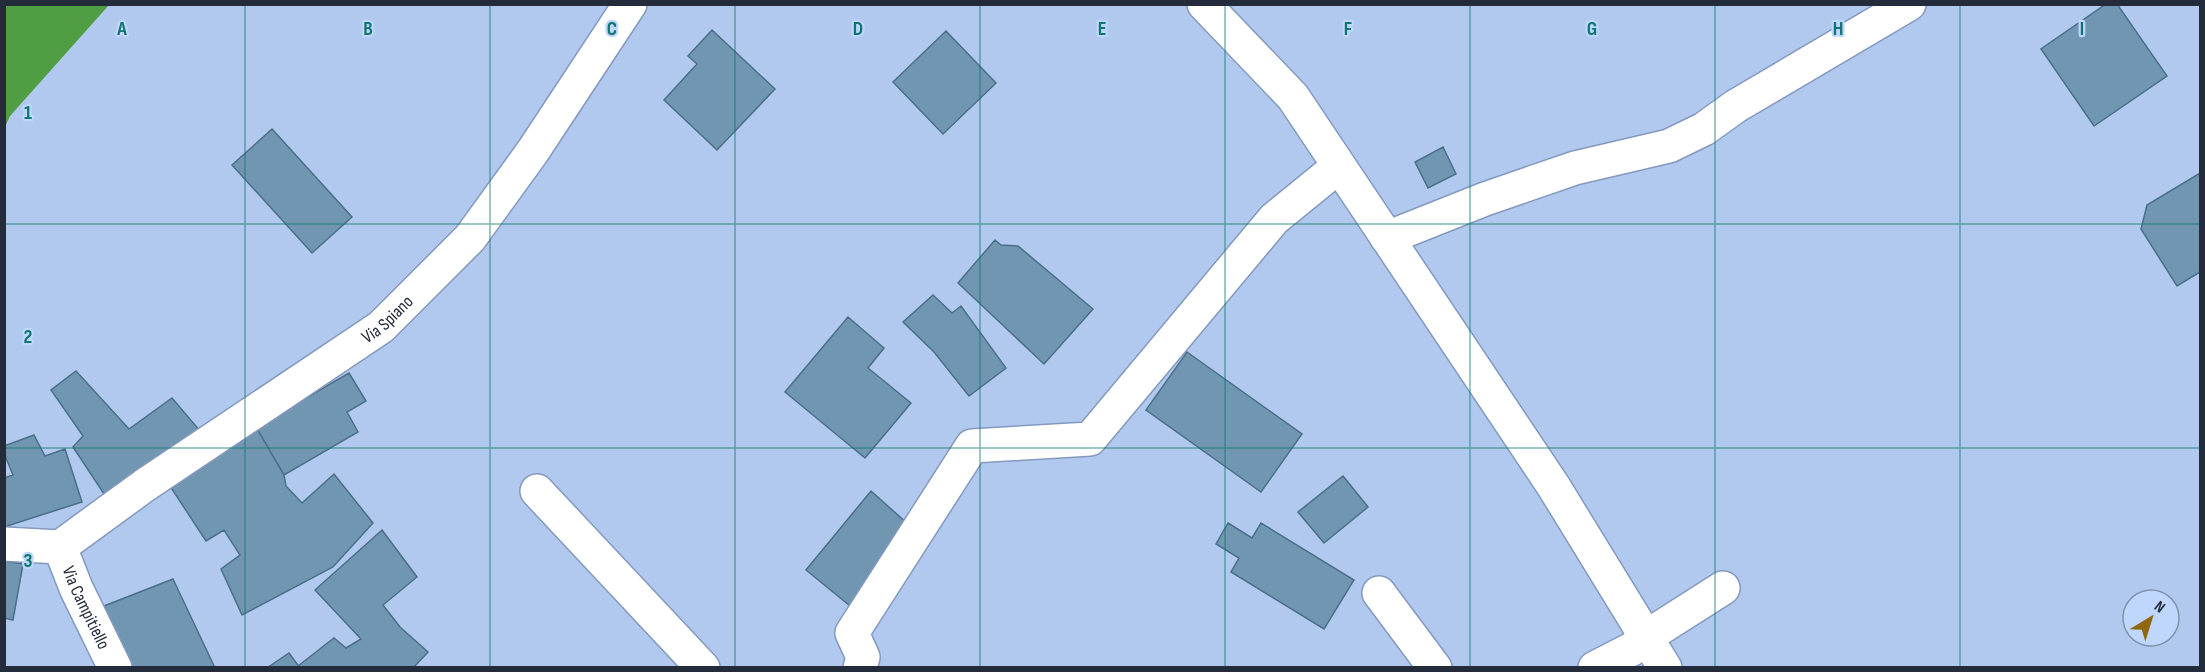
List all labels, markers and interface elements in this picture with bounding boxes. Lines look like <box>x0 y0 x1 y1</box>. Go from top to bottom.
text: A <box>116 17 127 41</box>
text: B <box>363 17 373 41</box>
text: C <box>607 17 617 41</box>
text: D <box>853 17 863 41</box>
text: E <box>1098 17 1106 41</box>
text: F <box>1344 17 1352 41</box>
text: G <box>1587 17 1597 41</box>
text: H <box>1833 17 1843 41</box>
text: I <box>2080 17 2084 41</box>
text: 1 <box>24 101 32 125</box>
street label: Via Spiano <box>358 291 417 348</box>
text: 2 <box>24 325 32 349</box>
text: 3 <box>24 549 33 573</box>
street label: Via Campitiello <box>58 563 115 653</box>
north arrow <box>2121 588 2181 648</box>
text: N <box>2150 597 2169 617</box>

